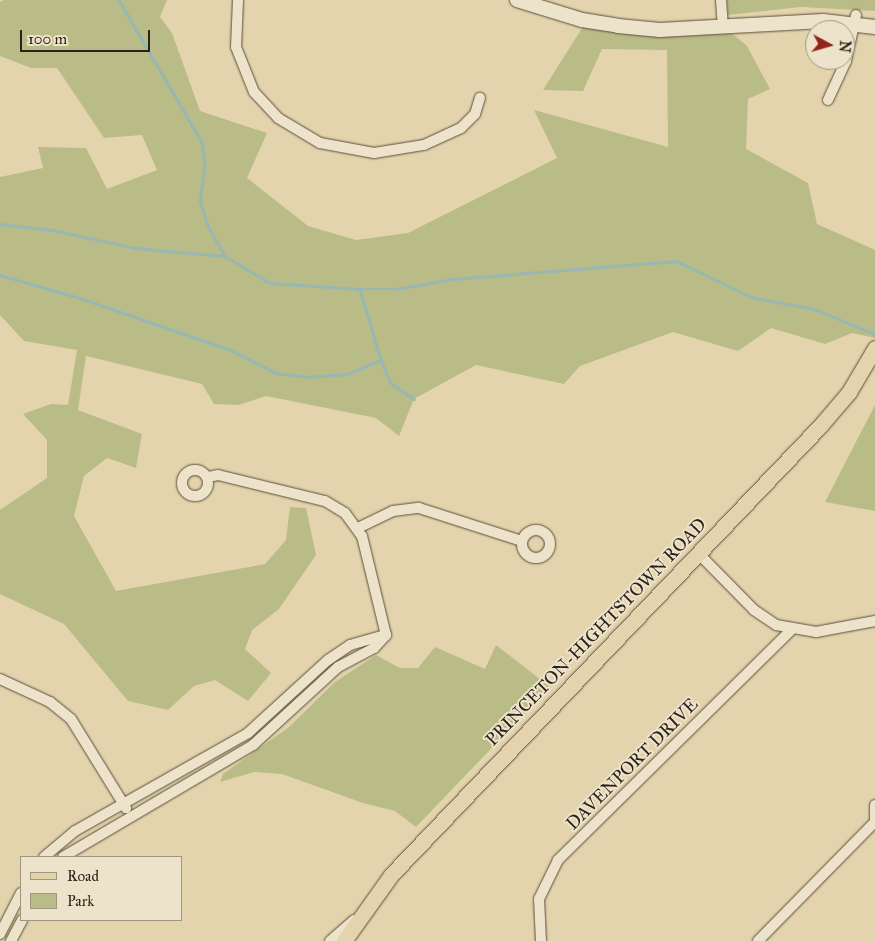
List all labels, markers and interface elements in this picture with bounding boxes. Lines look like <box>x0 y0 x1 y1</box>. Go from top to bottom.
scale bar <box>22 20 152 52</box>
north arrow <box>805 20 855 70</box>
text: 100 m <box>28 30 67 48</box>
text: N <box>835 40 853 53</box>
street label: PRINCETON-HIGHTSTOWN ROAD <box>481 514 711 750</box>
street label: DAVENPORT DRIVE <box>562 694 702 834</box>
legend <box>20 856 182 921</box>
text: Road <box>67 867 99 885</box>
text: Park <box>67 892 94 910</box>

